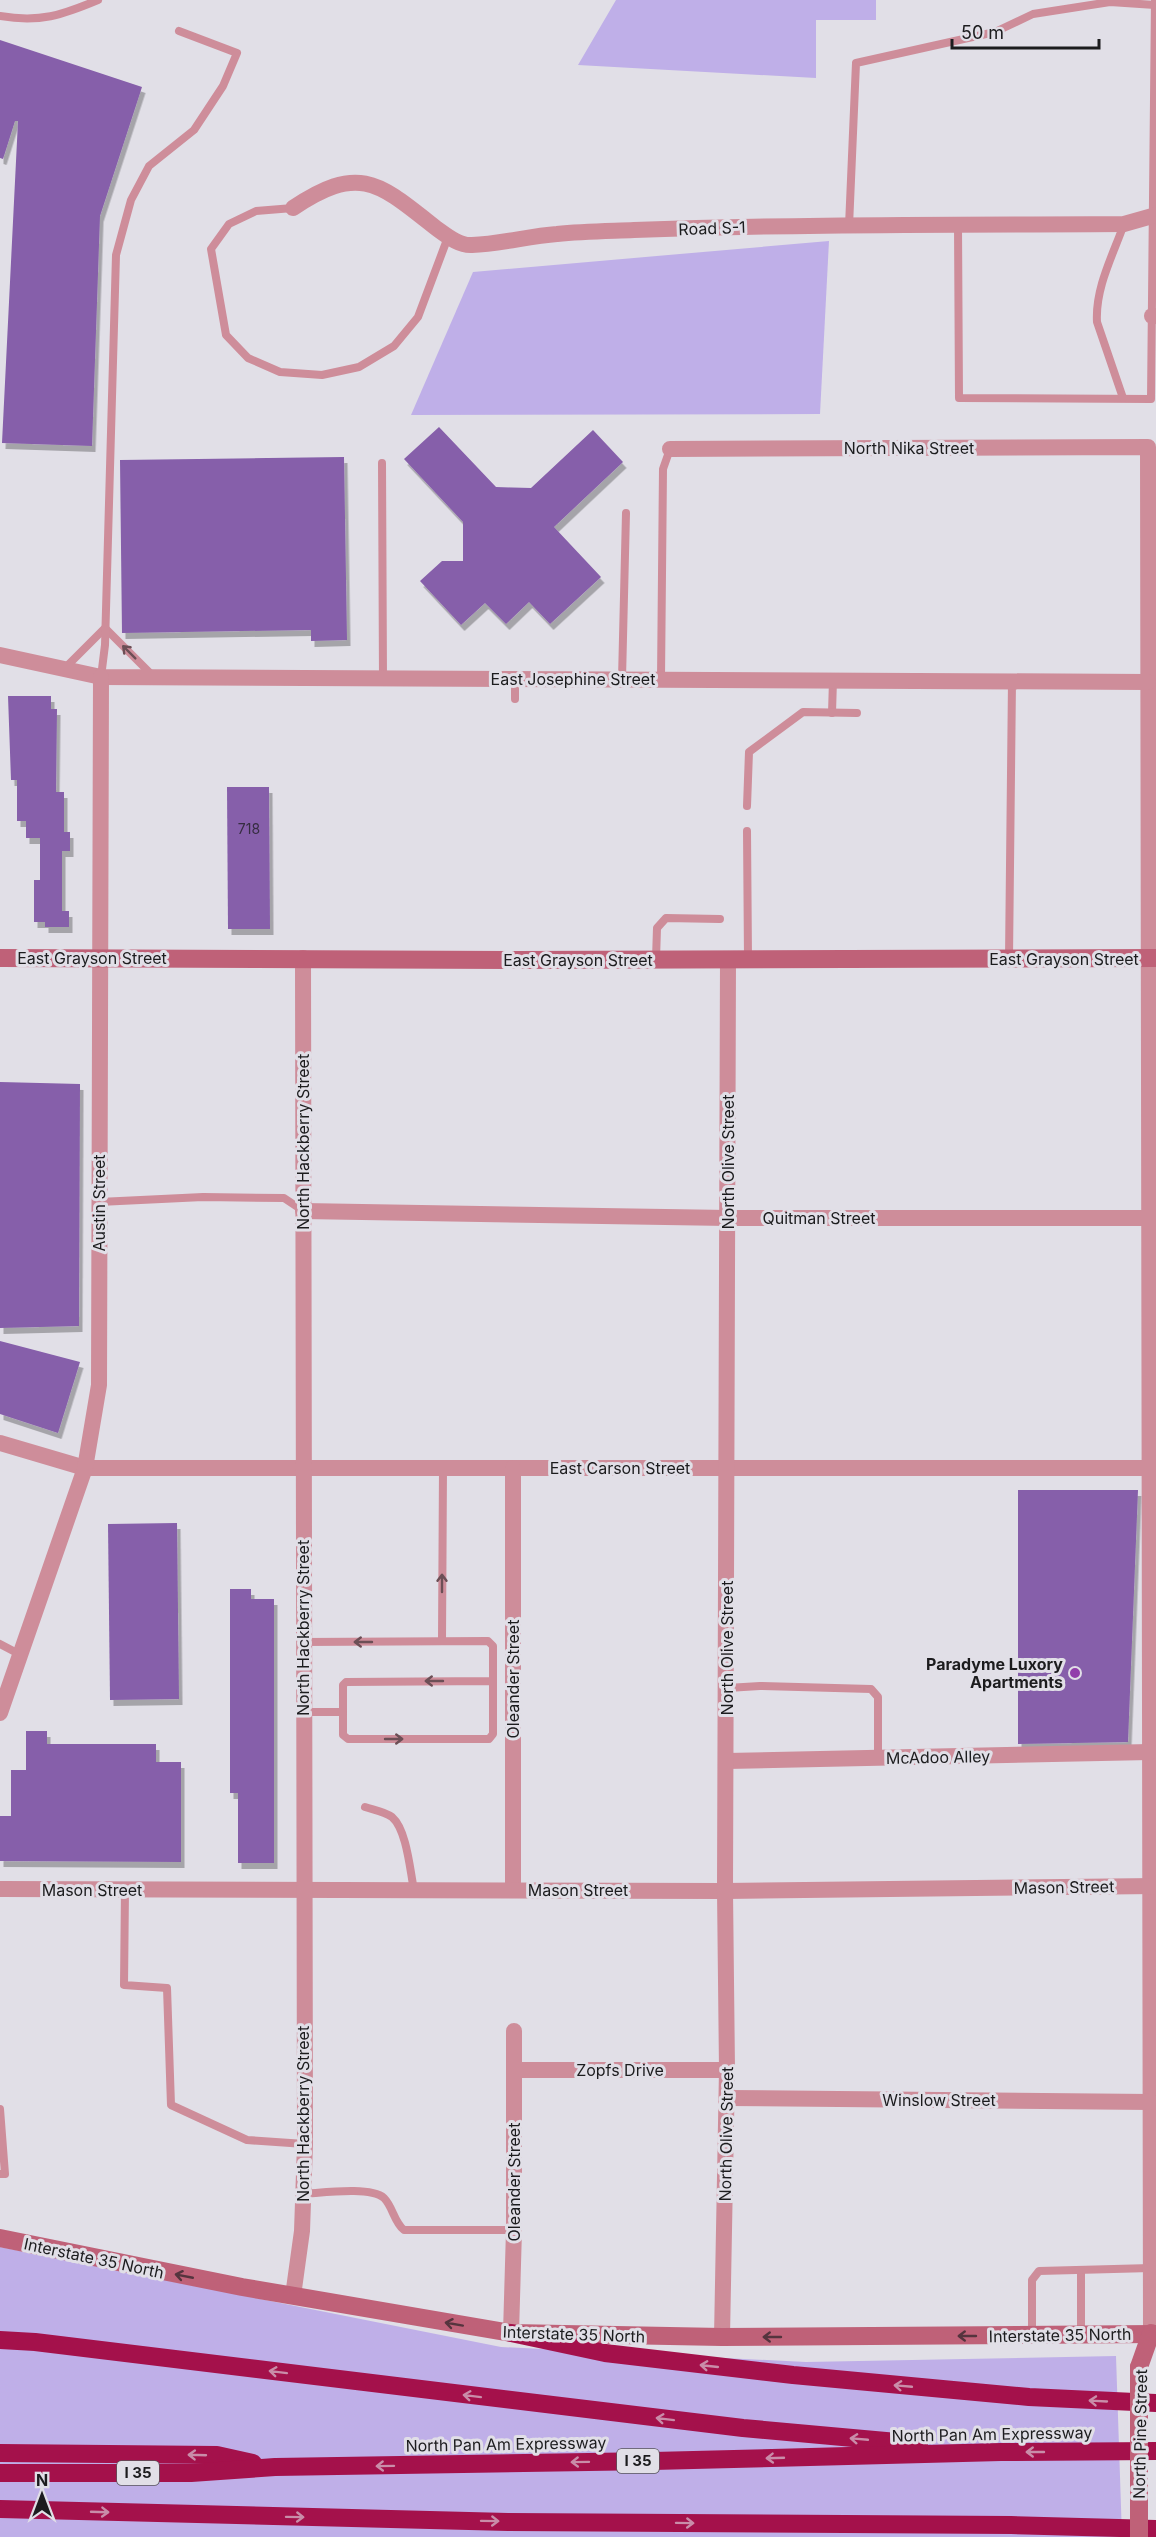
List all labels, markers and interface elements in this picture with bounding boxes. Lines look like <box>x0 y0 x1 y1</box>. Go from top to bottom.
scale bar <box>952 12 1099 50</box>
text: 50 m <box>961 22 1004 43</box>
street label: Road S-1 <box>678 217 746 239</box>
street label: North Nika Street <box>844 438 974 458</box>
one-way arrow <box>122 645 137 660</box>
street label: East Josephine Street <box>491 669 655 689</box>
house number: 718 <box>238 820 260 837</box>
street label: East Grayson Street <box>17 948 167 968</box>
street label: East Grayson Street <box>989 949 1139 969</box>
street label: East Grayson Street <box>503 950 653 970</box>
street label: North Hackberry Street <box>293 1054 313 1230</box>
street label: North Olive Street <box>718 1095 738 1229</box>
street label: Austin Street <box>89 1154 109 1252</box>
street label: Quitman Street <box>763 1208 875 1228</box>
street label: East Carson Street <box>550 1458 690 1478</box>
street label: North Hackberry Street <box>293 1540 313 1716</box>
one-way arrow <box>436 1573 448 1593</box>
street label: North Olive Street <box>717 1581 737 1715</box>
street label: Oleander Street <box>503 1620 523 1738</box>
one-way arrow <box>354 1636 374 1648</box>
place label: Paradyme Luxory Apartments <box>926 1654 1063 1692</box>
marker: Paradyme Luxory Apartments <box>1068 1666 1082 1680</box>
one-way arrow <box>425 1676 445 1687</box>
one-way arrow <box>384 1733 404 1745</box>
street label: McAdoo Alley <box>886 1746 990 1768</box>
street label: Mason Street <box>1014 1876 1114 1898</box>
street label: Mason Street <box>42 1880 142 1900</box>
street label: Mason Street <box>528 1880 628 1900</box>
street label: North Hackberry Street <box>293 2026 313 2202</box>
street label: Zopfs Drive <box>576 2060 664 2080</box>
street label: North Olive Street <box>715 2066 737 2202</box>
street label: Winslow Street <box>882 2090 996 2110</box>
street label: Oleander Street <box>504 2123 524 2241</box>
street label: Interstate 35 North <box>22 2233 166 2283</box>
one-way arrow <box>175 2270 194 2281</box>
one-way arrow <box>444 2318 464 2329</box>
street label: Interstate 35 North <box>502 2322 646 2346</box>
street label: Interstate 35 North <box>989 2324 1131 2346</box>
one-way arrow <box>957 2330 977 2342</box>
one-way arrow <box>762 2331 782 2343</box>
one-way arrow <box>700 2360 720 2371</box>
one-way arrow <box>269 2366 288 2377</box>
street label: North Pine Street <box>1129 2369 1151 2499</box>
one-way arrow <box>894 2380 914 2391</box>
one-way arrow <box>462 2390 482 2401</box>
one-way arrow <box>1088 2395 1108 2406</box>
one-way arrow <box>656 2413 676 2424</box>
street label: North Pan Am Expressway <box>891 2422 1093 2446</box>
street label: North Pan Am Expressway <box>405 2432 607 2456</box>
one-way arrow <box>850 2433 870 2444</box>
one-way arrow <box>1025 2446 1045 2458</box>
one-way arrow <box>187 2449 207 2461</box>
road number: I 35 <box>617 2449 659 2473</box>
one-way arrow <box>765 2452 785 2464</box>
one-way arrow <box>570 2457 590 2468</box>
one-way arrow <box>375 2460 395 2471</box>
road number: I 35 <box>117 2461 159 2485</box>
north arrow <box>12 2465 72 2525</box>
text: N <box>36 2470 48 2490</box>
one-way arrow <box>90 2507 110 2518</box>
one-way arrow <box>285 2512 305 2523</box>
one-way arrow <box>480 2516 500 2527</box>
one-way arrow <box>675 2518 695 2529</box>

